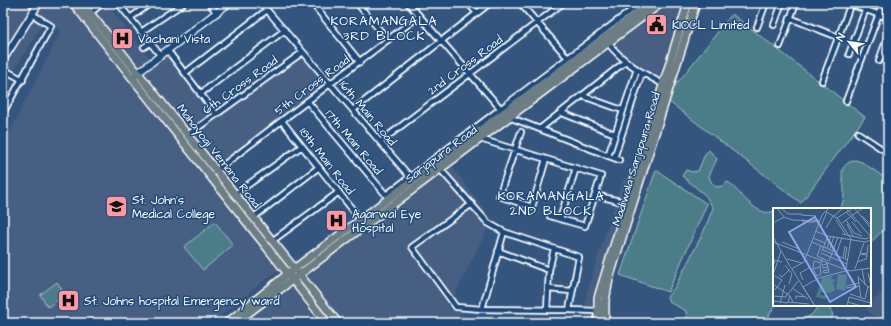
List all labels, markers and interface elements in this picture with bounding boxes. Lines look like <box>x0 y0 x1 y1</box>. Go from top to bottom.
district label: KORAMANGALA 3RD BLOCK <box>330 12 438 45</box>
public building icon: KIOCL Limited <box>643 12 669 38</box>
place label: KIOCL Limited <box>672 17 750 34</box>
north arrow <box>829 22 869 62</box>
hospital icon: Vachani Vista <box>110 26 136 52</box>
text: N <box>833 30 849 44</box>
place label: Vachani Vista <box>138 31 210 48</box>
street label: 2nd Cross Road <box>424 31 506 99</box>
street label: 5th Cross Road <box>271 51 354 119</box>
street label: 6th Cross Road <box>199 52 281 119</box>
street label: 16th Main Road <box>335 77 400 150</box>
street label: Madiwala Sarjapura Road <box>608 90 665 228</box>
street label: Mahayogi Vemana Road <box>172 101 265 213</box>
street label: 17th Main Road <box>321 106 386 179</box>
street label: Sarjapura Road <box>402 122 481 187</box>
street label: 18th Main Road <box>295 124 358 199</box>
district label: KORAMANGALA 2ND BLOCK <box>497 187 605 220</box>
place label: St. John's Medical College <box>132 192 215 224</box>
school or university icon: St. John's Medical College <box>103 194 129 220</box>
place label: Agarwal Eye Hospital <box>352 206 422 237</box>
hospital icon: Agarwal Eye Hospital <box>324 208 350 234</box>
inset map <box>773 208 871 306</box>
hospital icon: St. Johns hospital Emergency ward <box>55 288 81 314</box>
place label: St. Johns hospital Emergency ward <box>84 293 280 311</box>

